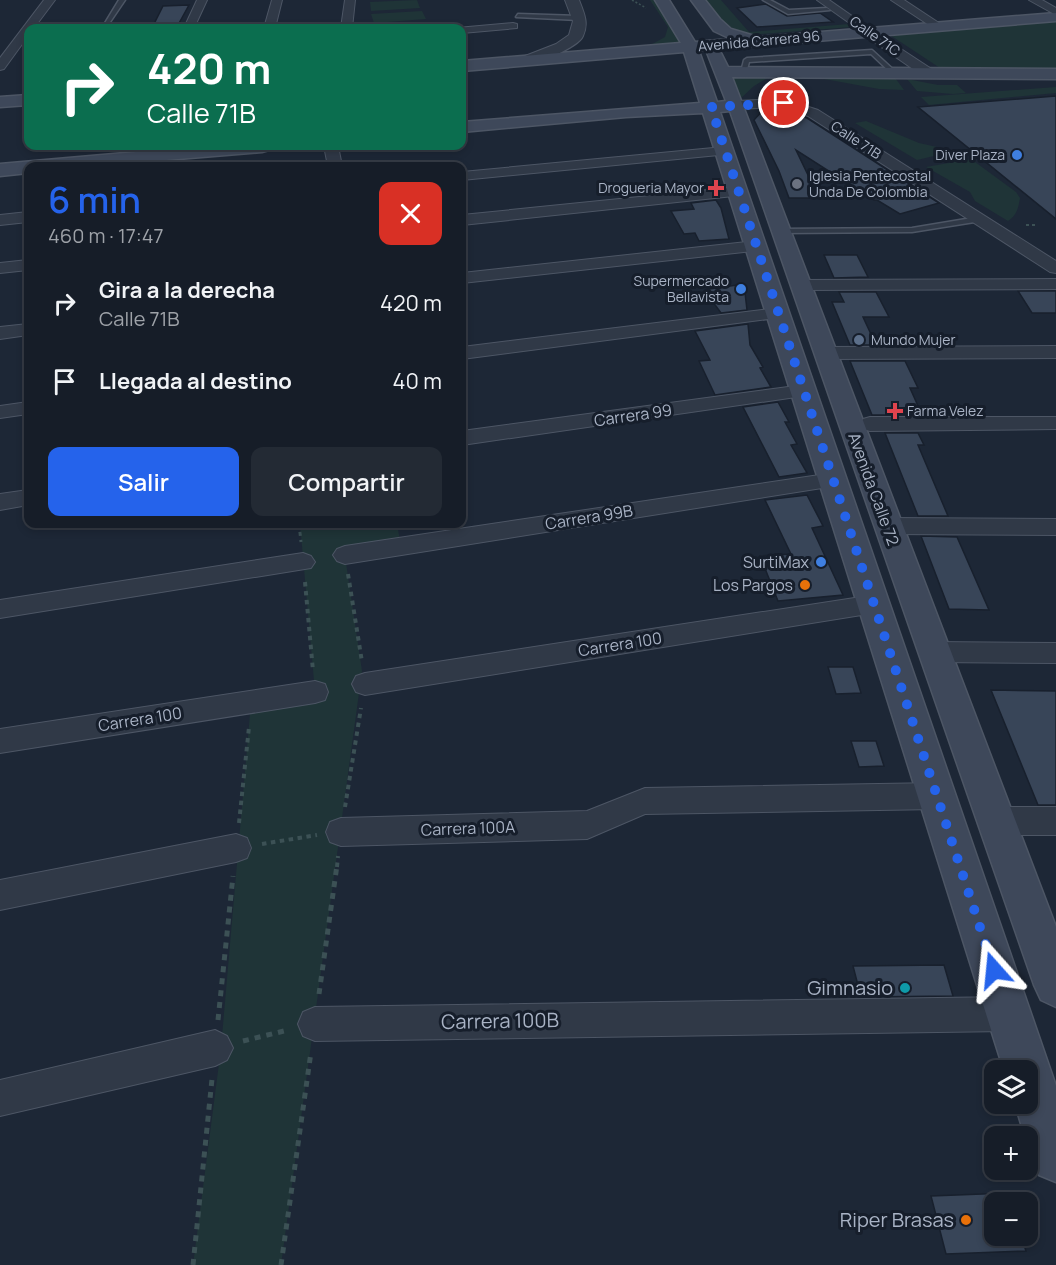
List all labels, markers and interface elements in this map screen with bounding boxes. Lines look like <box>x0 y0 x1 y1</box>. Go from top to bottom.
street label: Calle 71C <box>846 11 904 60</box>
street label: Avenida Carrera 96 <box>697 26 821 55</box>
text: 420 m <box>147 39 271 97</box>
icon: right <box>48 48 126 126</box>
pin <box>758 77 809 128</box>
icon: arrive <box>767 86 800 119</box>
text: Calle 71B <box>147 94 256 131</box>
street label: Calle 71B <box>827 116 885 163</box>
place label: Diver Plaza <box>935 145 1005 164</box>
marker: Diver Plaza <box>1010 148 1024 162</box>
place label: Iglesia Pentecostal Unda De Colombia <box>809 166 931 201</box>
text: 6 min <box>48 175 141 224</box>
marker: Iglesia Pentecostal Unda De Colombia <box>790 177 804 191</box>
place label: Drogueria Mayor <box>598 178 704 197</box>
marker: Drogueria Mayor <box>709 181 723 195</box>
button: close <box>379 182 442 245</box>
text: 460 m · 17:47 <box>48 222 164 249</box>
place label: Supermercado Bellavista <box>634 271 729 306</box>
text: Gira a la derecha <box>99 275 275 305</box>
marker: Supermercado Bellavista <box>734 282 748 296</box>
icon: right <box>48 287 81 320</box>
text: 420 m <box>380 288 442 318</box>
text: Calle 71B <box>99 305 180 332</box>
place label: Mundo Mujer <box>871 330 956 349</box>
marker: Mundo Mujer <box>852 333 866 347</box>
icon: arrive <box>48 365 81 398</box>
text: Llegada al destino <box>99 366 292 396</box>
text: 40 m <box>393 366 442 396</box>
street label: Carrera 99 <box>593 399 673 431</box>
place label: Farma Velez <box>907 401 984 420</box>
marker: Farma Velez <box>888 404 902 418</box>
street label: Avenida Calle 72 <box>843 429 905 549</box>
button: Salir <box>48 447 239 516</box>
button: Compartir <box>251 447 442 516</box>
street label: Carrera 99B <box>544 499 634 535</box>
place label: SurtiMax <box>743 551 810 573</box>
marker: SurtiMax <box>814 555 828 569</box>
place label: Los Pargos <box>713 574 793 596</box>
marker: Los Pargos <box>798 578 812 592</box>
street label: Carrera 100 <box>577 627 663 661</box>
street label: Carrera 100 <box>97 702 183 736</box>
street label: Carrera 100A <box>420 815 516 841</box>
position arrow <box>962 938 1026 1002</box>
place label: Gimnasio <box>807 974 893 1001</box>
marker: Gimnasio <box>898 981 912 995</box>
street label: Carrera 100B <box>441 1006 559 1035</box>
map controls <box>984 1060 1038 1246</box>
button: layers <box>984 1060 1038 1114</box>
button: + <box>984 1126 1038 1180</box>
button: − <box>984 1192 1038 1246</box>
place label: Riper Brasas <box>840 1206 954 1233</box>
marker: Riper Brasas <box>959 1213 973 1227</box>

